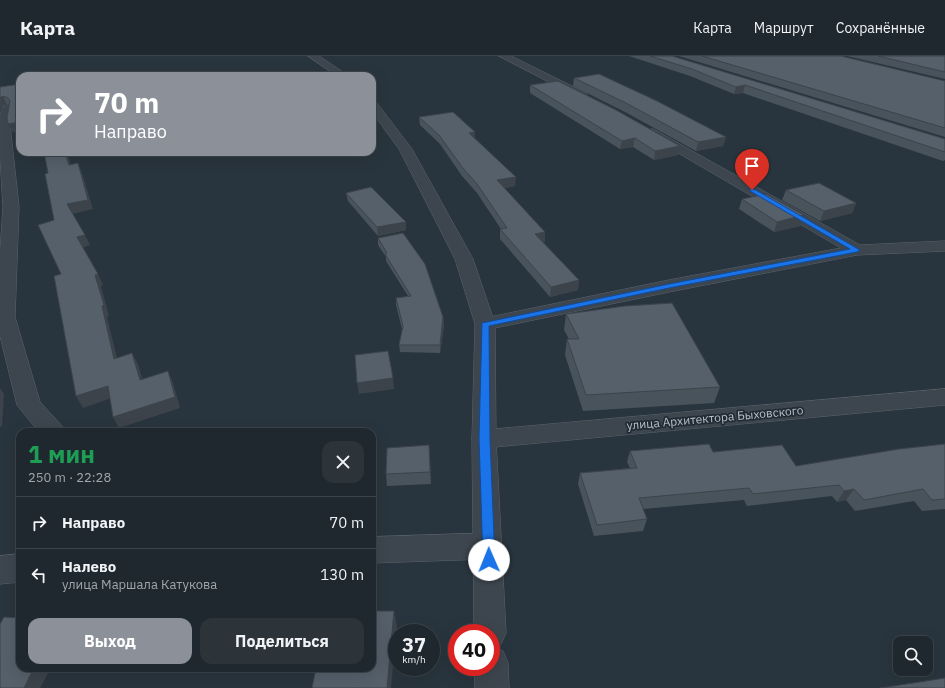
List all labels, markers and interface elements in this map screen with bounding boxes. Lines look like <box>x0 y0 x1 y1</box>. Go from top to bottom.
text: Карта <box>20 16 75 40</box>
text: Карта <box>693 19 732 37</box>
text: Маршрут <box>754 19 814 37</box>
text: Сохранённые <box>836 19 925 37</box>
text: 70 m <box>94 84 159 121</box>
icon: right <box>28 88 80 140</box>
text: Направо <box>94 120 167 143</box>
pin <box>735 149 769 190</box>
icon: arrive <box>741 155 763 177</box>
street label: улица Архитектора Быховского <box>626 402 804 433</box>
text: 1 мин <box>28 438 95 470</box>
button: close <box>322 441 364 483</box>
text: 250 m · 22:28 <box>28 469 111 486</box>
icon: right <box>28 512 50 534</box>
text: Направо <box>62 513 125 532</box>
text: 70 m <box>329 513 364 532</box>
position arrow <box>468 539 510 581</box>
text: Налево <box>62 557 116 576</box>
icon: left <box>28 564 50 586</box>
text: 130 m <box>320 565 364 584</box>
text: улица Маршала Катукова <box>62 576 217 593</box>
button: Выход <box>28 618 192 664</box>
button: Поделиться <box>200 618 364 664</box>
speed limit sign: 40 <box>448 624 500 676</box>
text: 37 <box>402 631 426 658</box>
map controls <box>893 636 933 676</box>
button: search <box>893 636 933 676</box>
text: km/h <box>402 653 426 666</box>

